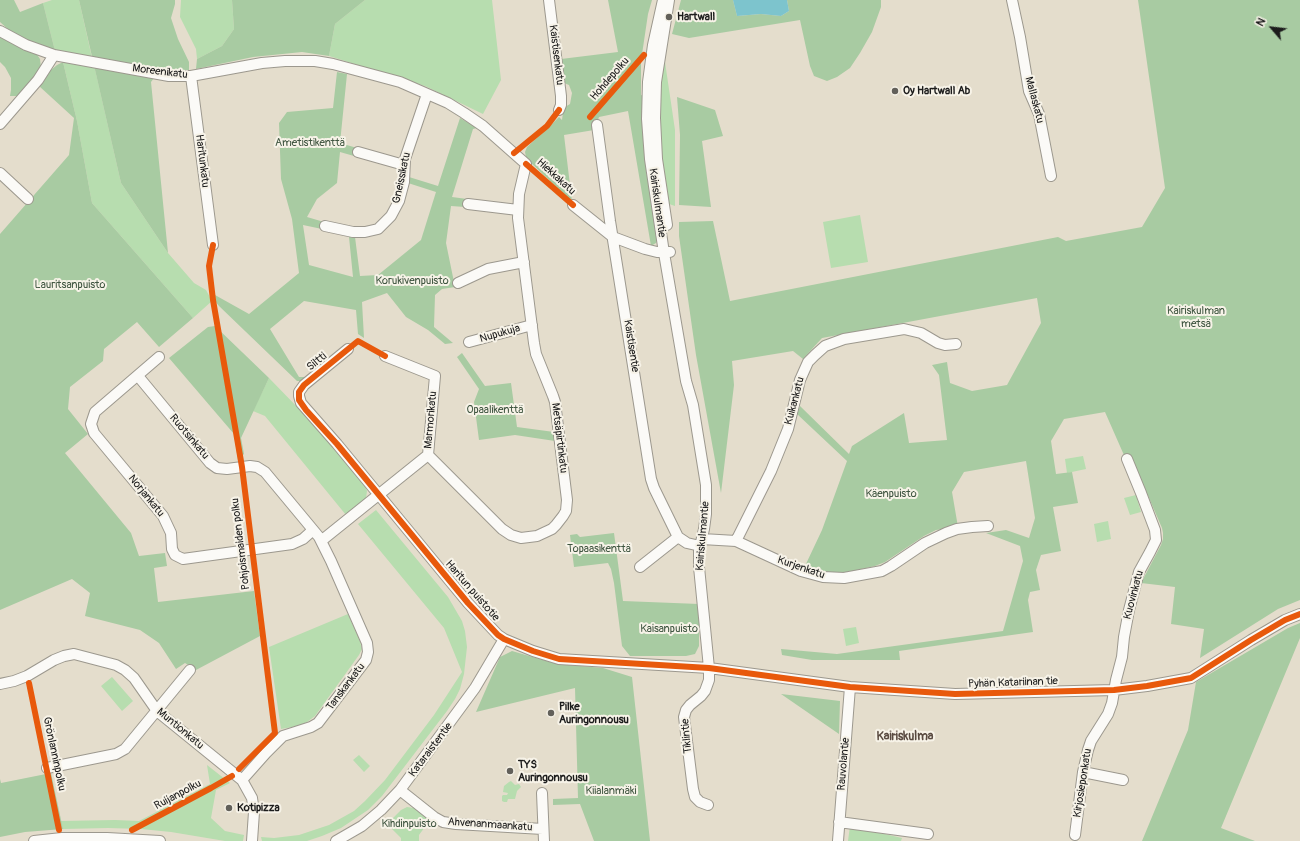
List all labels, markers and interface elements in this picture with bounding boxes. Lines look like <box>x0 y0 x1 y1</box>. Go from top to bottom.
north arrow <box>1252 8 1292 48</box>
place label: Hartwall <box>677 10 715 24</box>
marker: Hartwall <box>664 12 674 22</box>
text: N <box>1253 16 1268 28</box>
street label: Kaistisenkatu <box>546 24 566 86</box>
street label: Hohdepolku <box>588 55 632 103</box>
street label: Moreenikatu <box>132 62 188 82</box>
street label: Mallaskatu <box>1021 75 1047 125</box>
place label: Oy Hartwall Ab <box>903 84 970 98</box>
marker: Oy Hartwall Ab <box>890 86 900 96</box>
street label: Haritunkatu <box>192 134 212 188</box>
park label: Ametistikenttä <box>275 136 345 150</box>
street label: Gneissikatu <box>390 151 414 205</box>
street label: Hiekkakatu <box>534 156 578 198</box>
street label: Kairiskulmantie <box>646 168 668 238</box>
park label: Korukivenpuisto <box>375 274 449 288</box>
park label: Lauritsanpuisto <box>35 278 105 292</box>
park label: Kairiskulman metsä <box>1167 304 1225 330</box>
street label: Kaistisentie <box>620 319 642 373</box>
street label: Nupukuja <box>478 322 522 346</box>
street label: Siltti <box>304 350 330 374</box>
street label: Kuikankatu <box>782 376 808 426</box>
street label: Marmorikatu <box>422 391 440 449</box>
street label: Metsäpirtinkatu <box>548 402 570 474</box>
park label: Opaalikenttä <box>467 403 523 417</box>
street label: Ruotsinkatu <box>166 412 212 462</box>
street label: Norjankatu <box>125 472 167 520</box>
park label: Käenpuisto <box>865 487 917 501</box>
street label: Pohjoismaiden polku <box>229 497 253 591</box>
street label: Kairiskulmantie <box>693 501 713 571</box>
park label: Topaasikenttä <box>567 542 631 556</box>
street label: Kurjenkatu <box>776 554 826 582</box>
street label: Haritun puistotie <box>442 558 502 624</box>
street label: Kuovinkatu <box>1121 569 1147 621</box>
park label: Kaisanpuisto <box>640 622 698 636</box>
street label: Tanskankatu <box>324 661 368 713</box>
street label: Pyhän Katariinan tie <box>968 675 1058 691</box>
place label: Pilke Auringonnousu <box>559 700 629 726</box>
street label: Muntionkatu <box>154 706 206 752</box>
marker: Pilke Auringonnousu <box>546 708 556 718</box>
street label: Grönlanninpolku <box>40 716 68 792</box>
street label: Tiklintie <box>679 718 695 754</box>
street label: Kataraistentie <box>406 720 456 780</box>
district label: Kairiskulma <box>877 730 933 744</box>
street label: Rauvolantie <box>835 737 853 791</box>
street label: Kirjosieponkatu <box>1071 747 1095 819</box>
place label: TYS Auringonnousu <box>518 758 588 784</box>
marker: TYS Auringonnousu <box>505 766 515 776</box>
street label: Ruijanpolku <box>152 777 204 813</box>
park label: Kiialanmäki <box>586 784 636 798</box>
place label: Kotipizza <box>237 801 280 815</box>
marker: Kotipizza <box>224 803 234 813</box>
street label: Ahvenanmaankatu <box>447 815 533 835</box>
park label: Kihdinpuisto <box>381 817 437 831</box>

